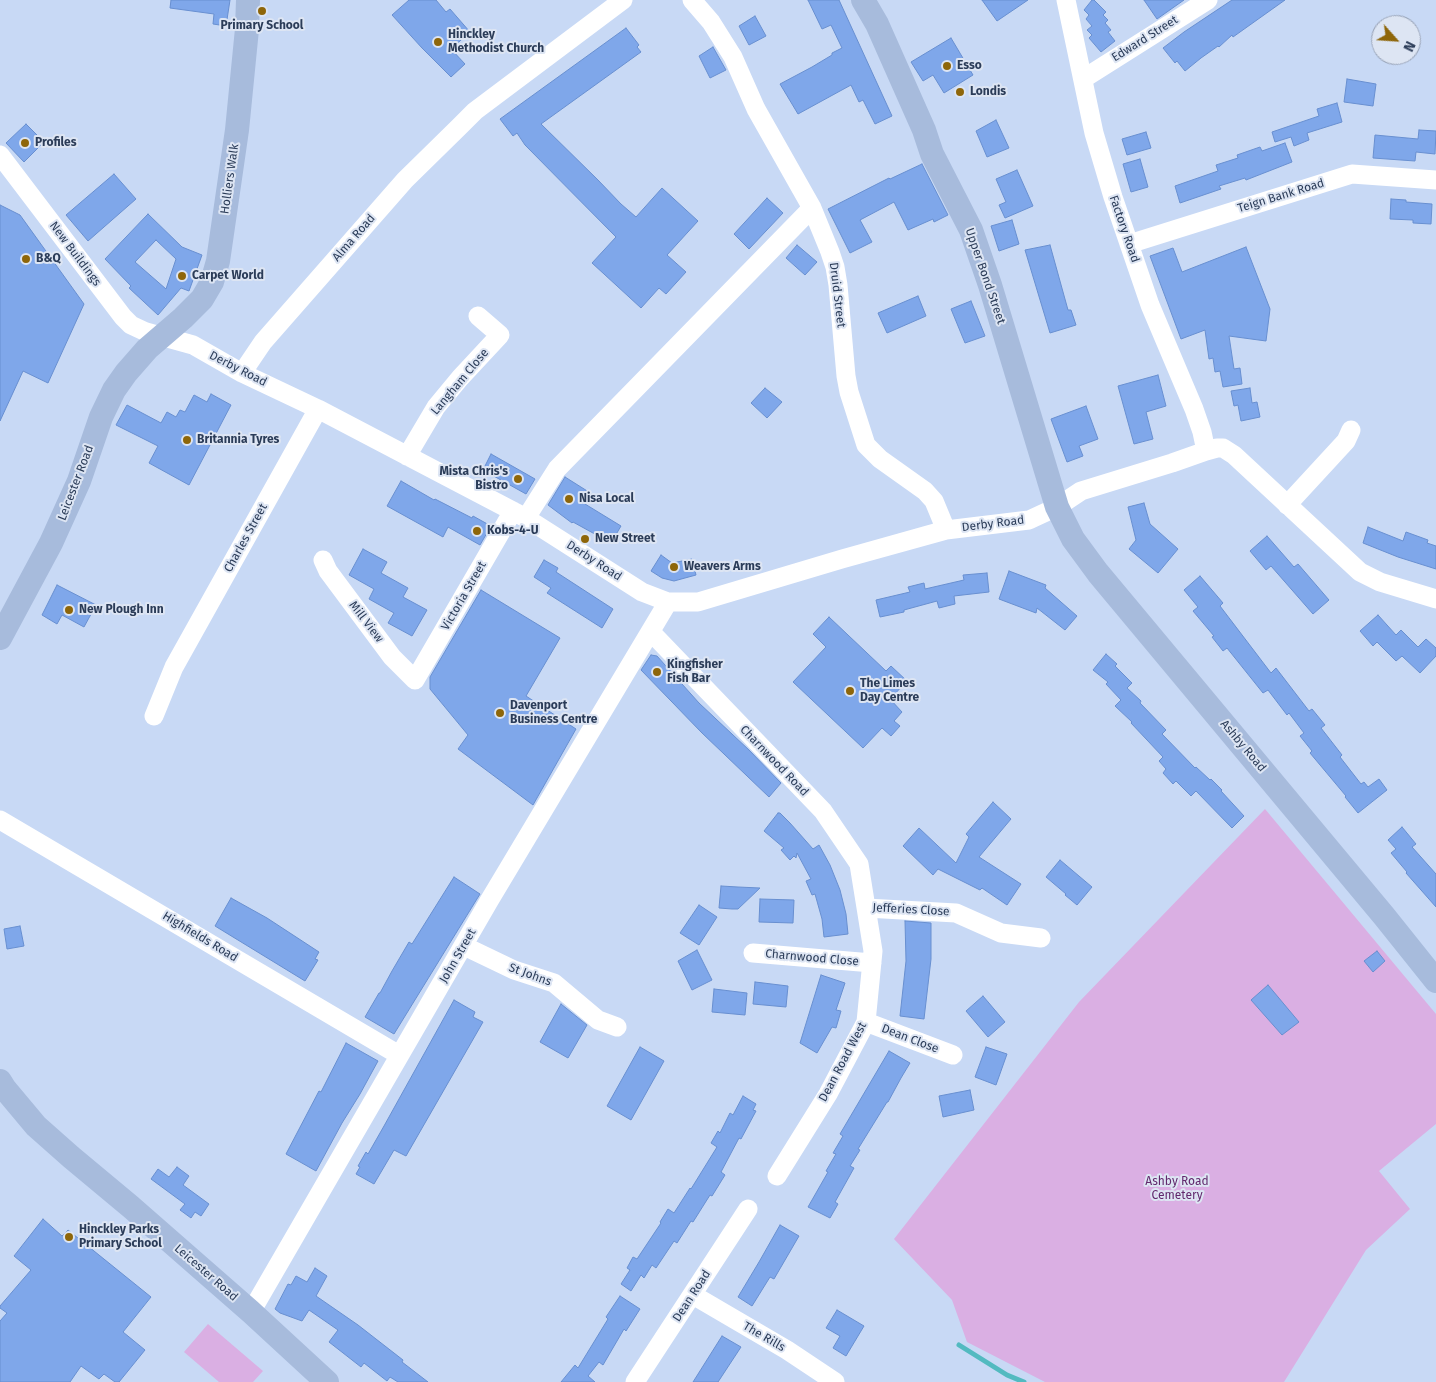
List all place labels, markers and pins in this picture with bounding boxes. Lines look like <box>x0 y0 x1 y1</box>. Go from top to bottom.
marker: Primary School <box>256 5 268 17</box>
place label: Primary School <box>221 19 303 33</box>
place label: Hinckley Methodist Church <box>448 28 544 56</box>
marker: Hinckley Methodist Church <box>432 36 444 48</box>
place label: Esso <box>957 59 982 73</box>
marker: Esso <box>941 60 953 72</box>
place label: Londis <box>970 85 1006 99</box>
marker: Londis <box>954 86 966 98</box>
place label: Profiles <box>35 136 77 150</box>
marker: Profiles <box>19 137 31 149</box>
place label: B&Q <box>36 252 61 266</box>
marker: B&Q <box>20 253 32 265</box>
place label: Carpet World <box>192 269 264 283</box>
marker: Carpet World <box>176 270 188 282</box>
place label: Britannia Tyres <box>197 433 279 447</box>
marker: Britannia Tyres <box>181 434 193 446</box>
place label: Mista Chris's Bistro <box>439 465 508 493</box>
marker: Mista Chris's Bistro <box>512 473 524 485</box>
place label: Nisa Local <box>579 492 634 506</box>
marker: Nisa Local <box>563 493 575 505</box>
place label: Kobs-4-U <box>487 524 538 538</box>
marker: Kobs-4-U <box>471 525 483 537</box>
place label: New Street <box>595 532 655 546</box>
marker: New Street <box>579 533 591 545</box>
place label: Weavers Arms <box>684 560 761 574</box>
marker: Weavers Arms <box>668 561 680 573</box>
place label: New Plough Inn <box>79 603 164 617</box>
marker: New Plough Inn <box>63 604 75 616</box>
place label: Kingfisher Fish Bar <box>667 658 723 686</box>
marker: Kingfisher Fish Bar <box>651 666 663 678</box>
place label: The Limes Day Centre <box>860 677 919 705</box>
marker: The Limes Day Centre <box>844 685 856 697</box>
place label: Davenport Business Centre <box>510 699 597 727</box>
marker: Davenport Business Centre <box>494 707 506 719</box>
place label: Hinckley Parks Primary School <box>79 1223 162 1251</box>
marker: Hinckley Parks Primary School <box>63 1231 75 1243</box>

